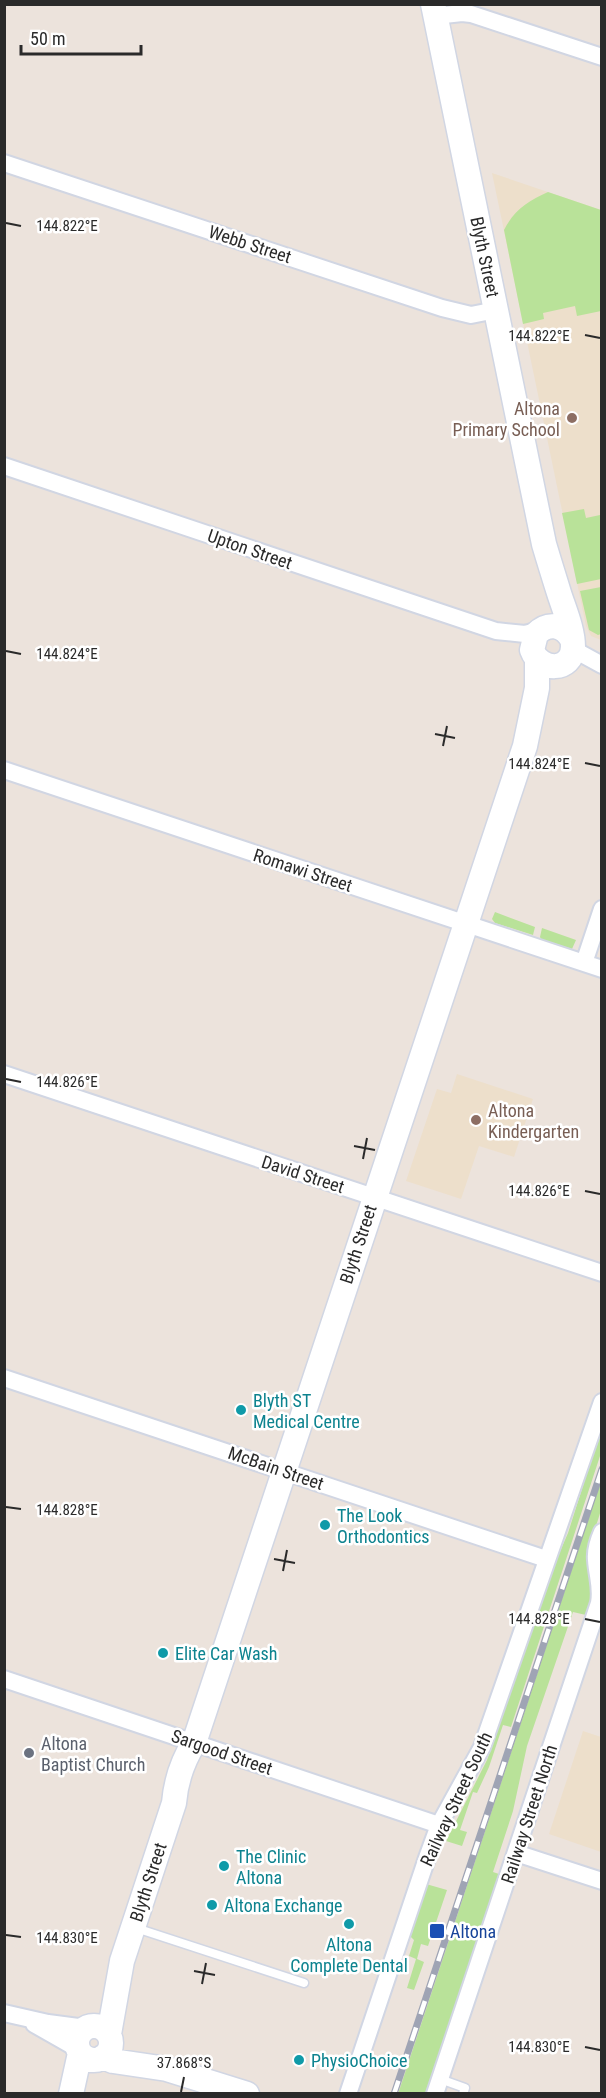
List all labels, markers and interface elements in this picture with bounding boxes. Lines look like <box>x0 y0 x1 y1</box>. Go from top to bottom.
scale bar <box>21 18 141 56</box>
text: 50 m <box>30 28 65 49</box>
street label: Blyth Street <box>466 215 504 299</box>
text: 144.822°E <box>36 217 98 235</box>
street label: Webb Street <box>206 221 294 267</box>
text: 144.822°E <box>508 327 570 345</box>
place label: Altona Primary School <box>452 398 560 440</box>
marker: Altona Primary School <box>565 411 579 425</box>
street label: Upton Street <box>205 525 295 573</box>
text: 144.824°E <box>36 645 98 663</box>
text: 144.824°E <box>508 755 570 773</box>
street label: Romawi Street <box>251 844 355 896</box>
text: 144.826°E <box>36 1073 98 1091</box>
place label: Altona Kindergarten <box>488 1100 579 1142</box>
marker: Altona Kindergarten <box>469 1113 483 1127</box>
street label: David Street <box>259 1151 347 1197</box>
text: 144.826°E <box>508 1182 570 1200</box>
street label: Blyth Street <box>335 1202 381 1286</box>
place label: Blyth ST Medical Centre <box>253 1390 360 1432</box>
marker: Blyth ST Medical Centre <box>234 1403 248 1417</box>
street label: McBain Street <box>226 1442 326 1494</box>
text: 144.828°E <box>36 1501 98 1519</box>
place label: The Look Orthodontics <box>337 1505 429 1547</box>
marker: The Look Orthodontics <box>318 1518 332 1532</box>
text: 144.828°E <box>508 1610 570 1628</box>
place label: Elite Car Wash <box>175 1643 278 1664</box>
marker: Elite Car Wash <box>156 1646 170 1660</box>
street label: Sargood Street <box>169 1725 275 1779</box>
street label: Railway Street South <box>416 1729 496 1869</box>
place label: Altona Baptist Church <box>41 1733 145 1775</box>
street label: Railway Street North <box>497 1742 561 1886</box>
marker: Altona Baptist Church <box>22 1746 36 1760</box>
street label: Blyth Street <box>125 1840 171 1924</box>
place label: The Clinic Altona <box>236 1846 306 1888</box>
marker: The Clinic Altona <box>217 1859 231 1873</box>
place label: Altona Exchange <box>224 1895 343 1916</box>
marker: Altona Exchange <box>205 1898 219 1912</box>
marker: Altona Complete Dental <box>342 1917 356 1931</box>
place label: Altona <box>450 1921 496 1942</box>
marker: Altona <box>428 1922 446 1940</box>
text: 144.830°E <box>36 1929 98 1947</box>
place label: Altona Complete Dental <box>290 1934 408 1976</box>
text: 144.830°E <box>508 2038 570 2056</box>
place label: PhysioChoice <box>311 2050 407 2071</box>
marker: PhysioChoice <box>292 2053 306 2067</box>
text: 37.868°S <box>157 2054 211 2072</box>

